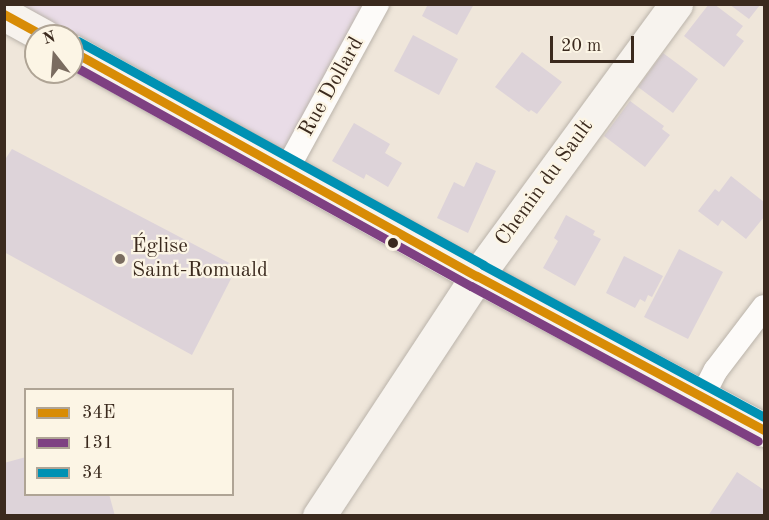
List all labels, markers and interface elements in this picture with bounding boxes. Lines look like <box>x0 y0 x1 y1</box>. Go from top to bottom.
north arrow <box>24 24 84 84</box>
scale bar <box>553 24 637 62</box>
text: N <box>41 29 58 48</box>
street label: Rue Dollard <box>294 33 370 141</box>
text: 20 m <box>561 37 601 55</box>
street label: Chemin du Sault <box>491 115 599 251</box>
place label: Église Saint-Romuald <box>132 234 268 284</box>
unlabelled marker <box>387 237 399 249</box>
marker: Église Saint-Romuald <box>113 252 127 266</box>
legend <box>24 388 234 496</box>
text: 34E <box>82 404 115 422</box>
text: 131 <box>82 434 113 452</box>
text: 34 <box>82 464 103 482</box>

